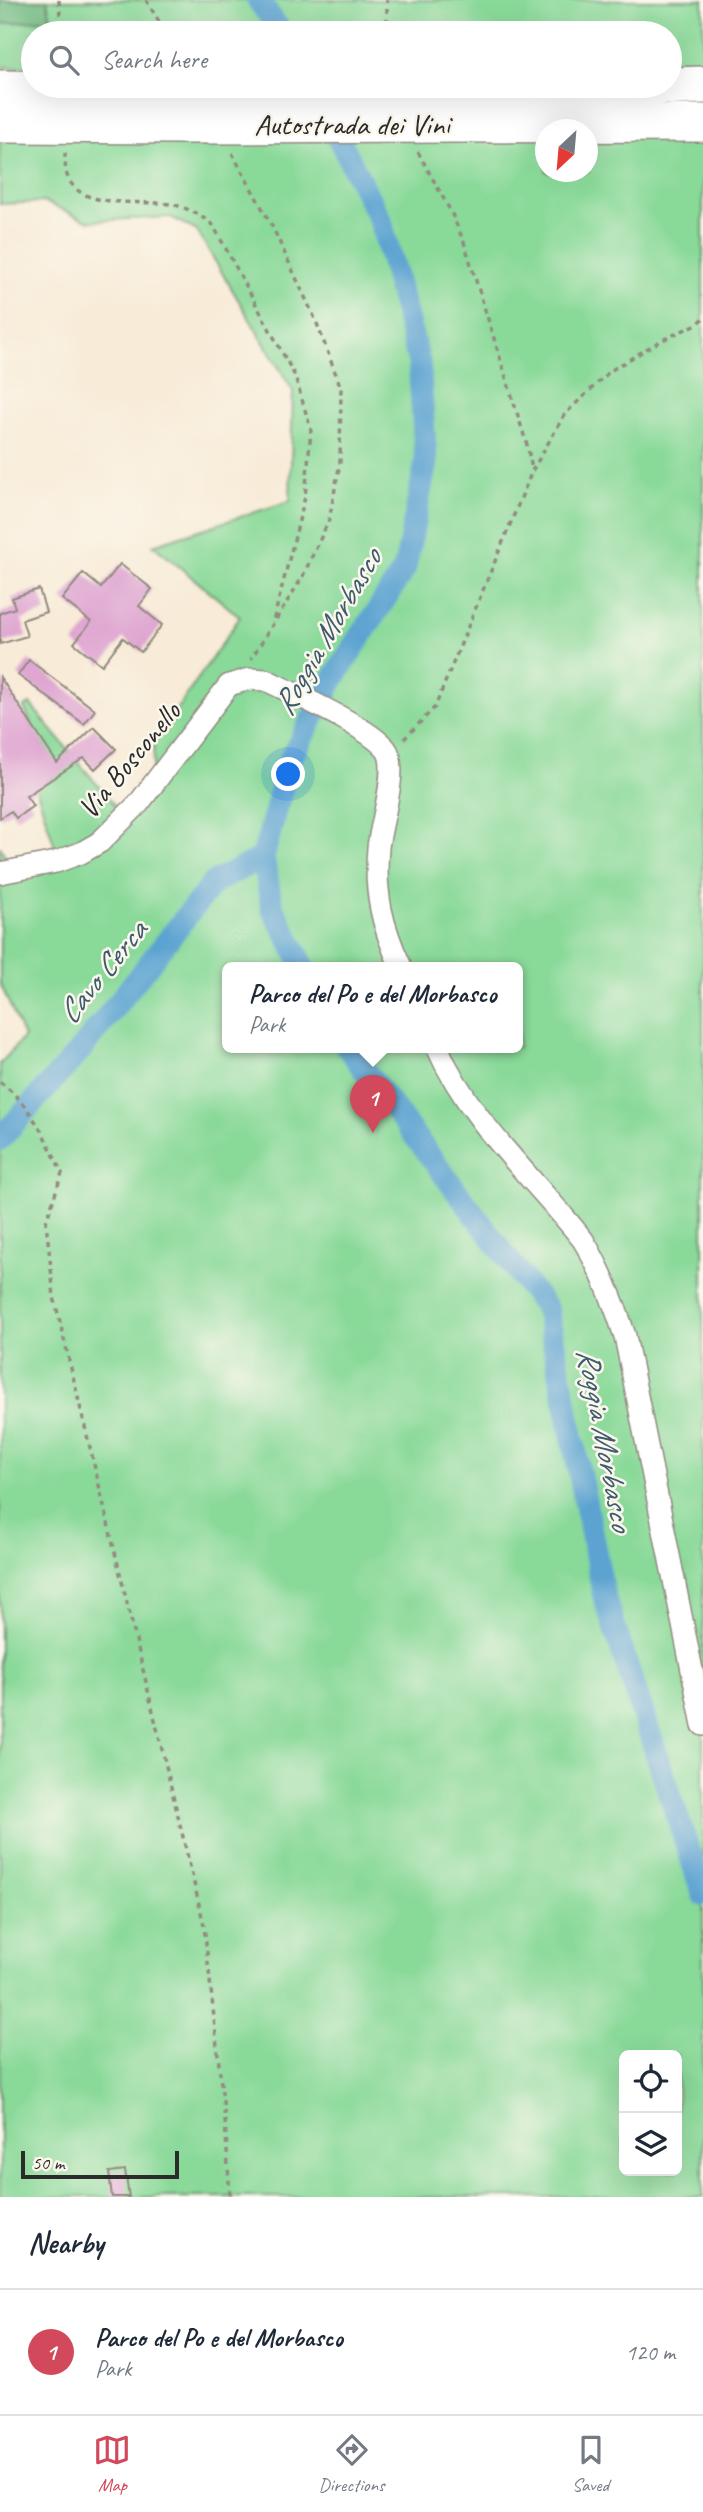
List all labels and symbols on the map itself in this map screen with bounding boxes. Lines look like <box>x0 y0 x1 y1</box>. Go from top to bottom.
street label: Autostrada dei Vini <box>254 105 453 143</box>
north arrow <box>535 119 598 182</box>
water label: Roggia Morbasco <box>263 539 393 722</box>
street label: Via Bosconello <box>69 693 190 826</box>
your location <box>271 757 305 791</box>
water label: Cavo Cerca <box>48 910 158 1032</box>
pin: 1 <box>350 1075 396 1133</box>
water label: Roggia Morbasco <box>567 1345 643 1537</box>
scale bar <box>21 2148 178 2180</box>

